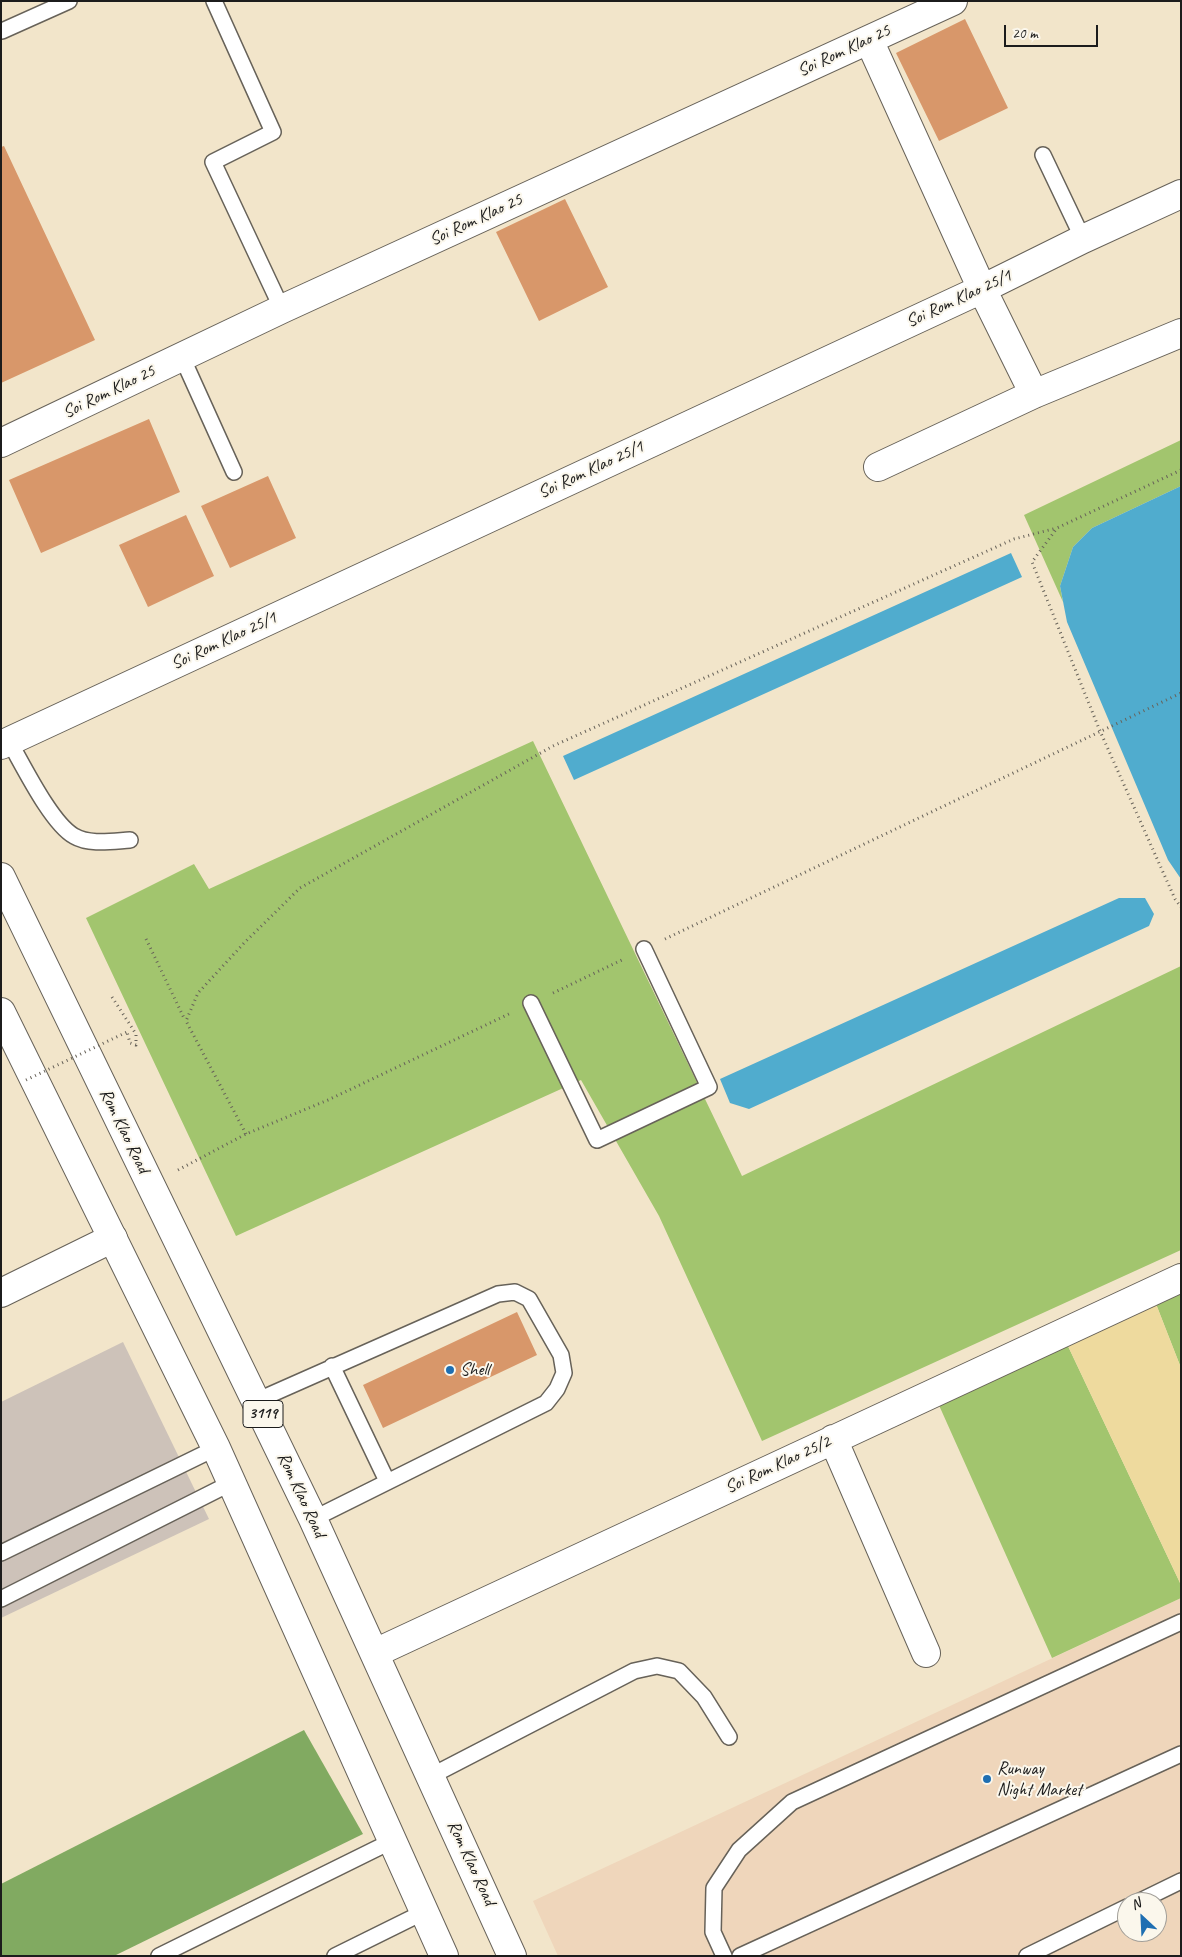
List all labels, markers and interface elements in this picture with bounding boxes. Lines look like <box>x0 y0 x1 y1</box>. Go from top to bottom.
scale bar <box>1007 15 1101 47</box>
street label: Soi Rom Klao 25 <box>794 20 894 82</box>
text: 20 m <box>1012 24 1038 43</box>
street label: Soi Rom Klao 25 <box>426 189 526 251</box>
street label: Soi Rom Klao 25/1 <box>903 265 1015 333</box>
street label: Soi Rom Klao 25 <box>59 360 159 424</box>
street label: Soi Rom Klao 25/1 <box>535 436 647 504</box>
street label: Soi Rom Klao 25/1 <box>168 607 280 675</box>
street label: Rom Klao Road <box>94 1085 154 1177</box>
place label: Shell <box>460 1359 489 1381</box>
marker: Shell <box>444 1364 456 1376</box>
road number: 3119 <box>243 1400 283 1428</box>
street label: Soi Rom Klao 25/2 <box>722 1431 834 1499</box>
street label: Rom Klao Road <box>272 1449 330 1541</box>
place label: Runway Night Market <box>997 1758 1082 1800</box>
marker: Runway Night Market <box>981 1773 993 1785</box>
street label: Rom Klao Road <box>442 1817 500 1909</box>
north arrow <box>1117 1892 1167 1942</box>
text: N <box>1128 1894 1143 1913</box>

